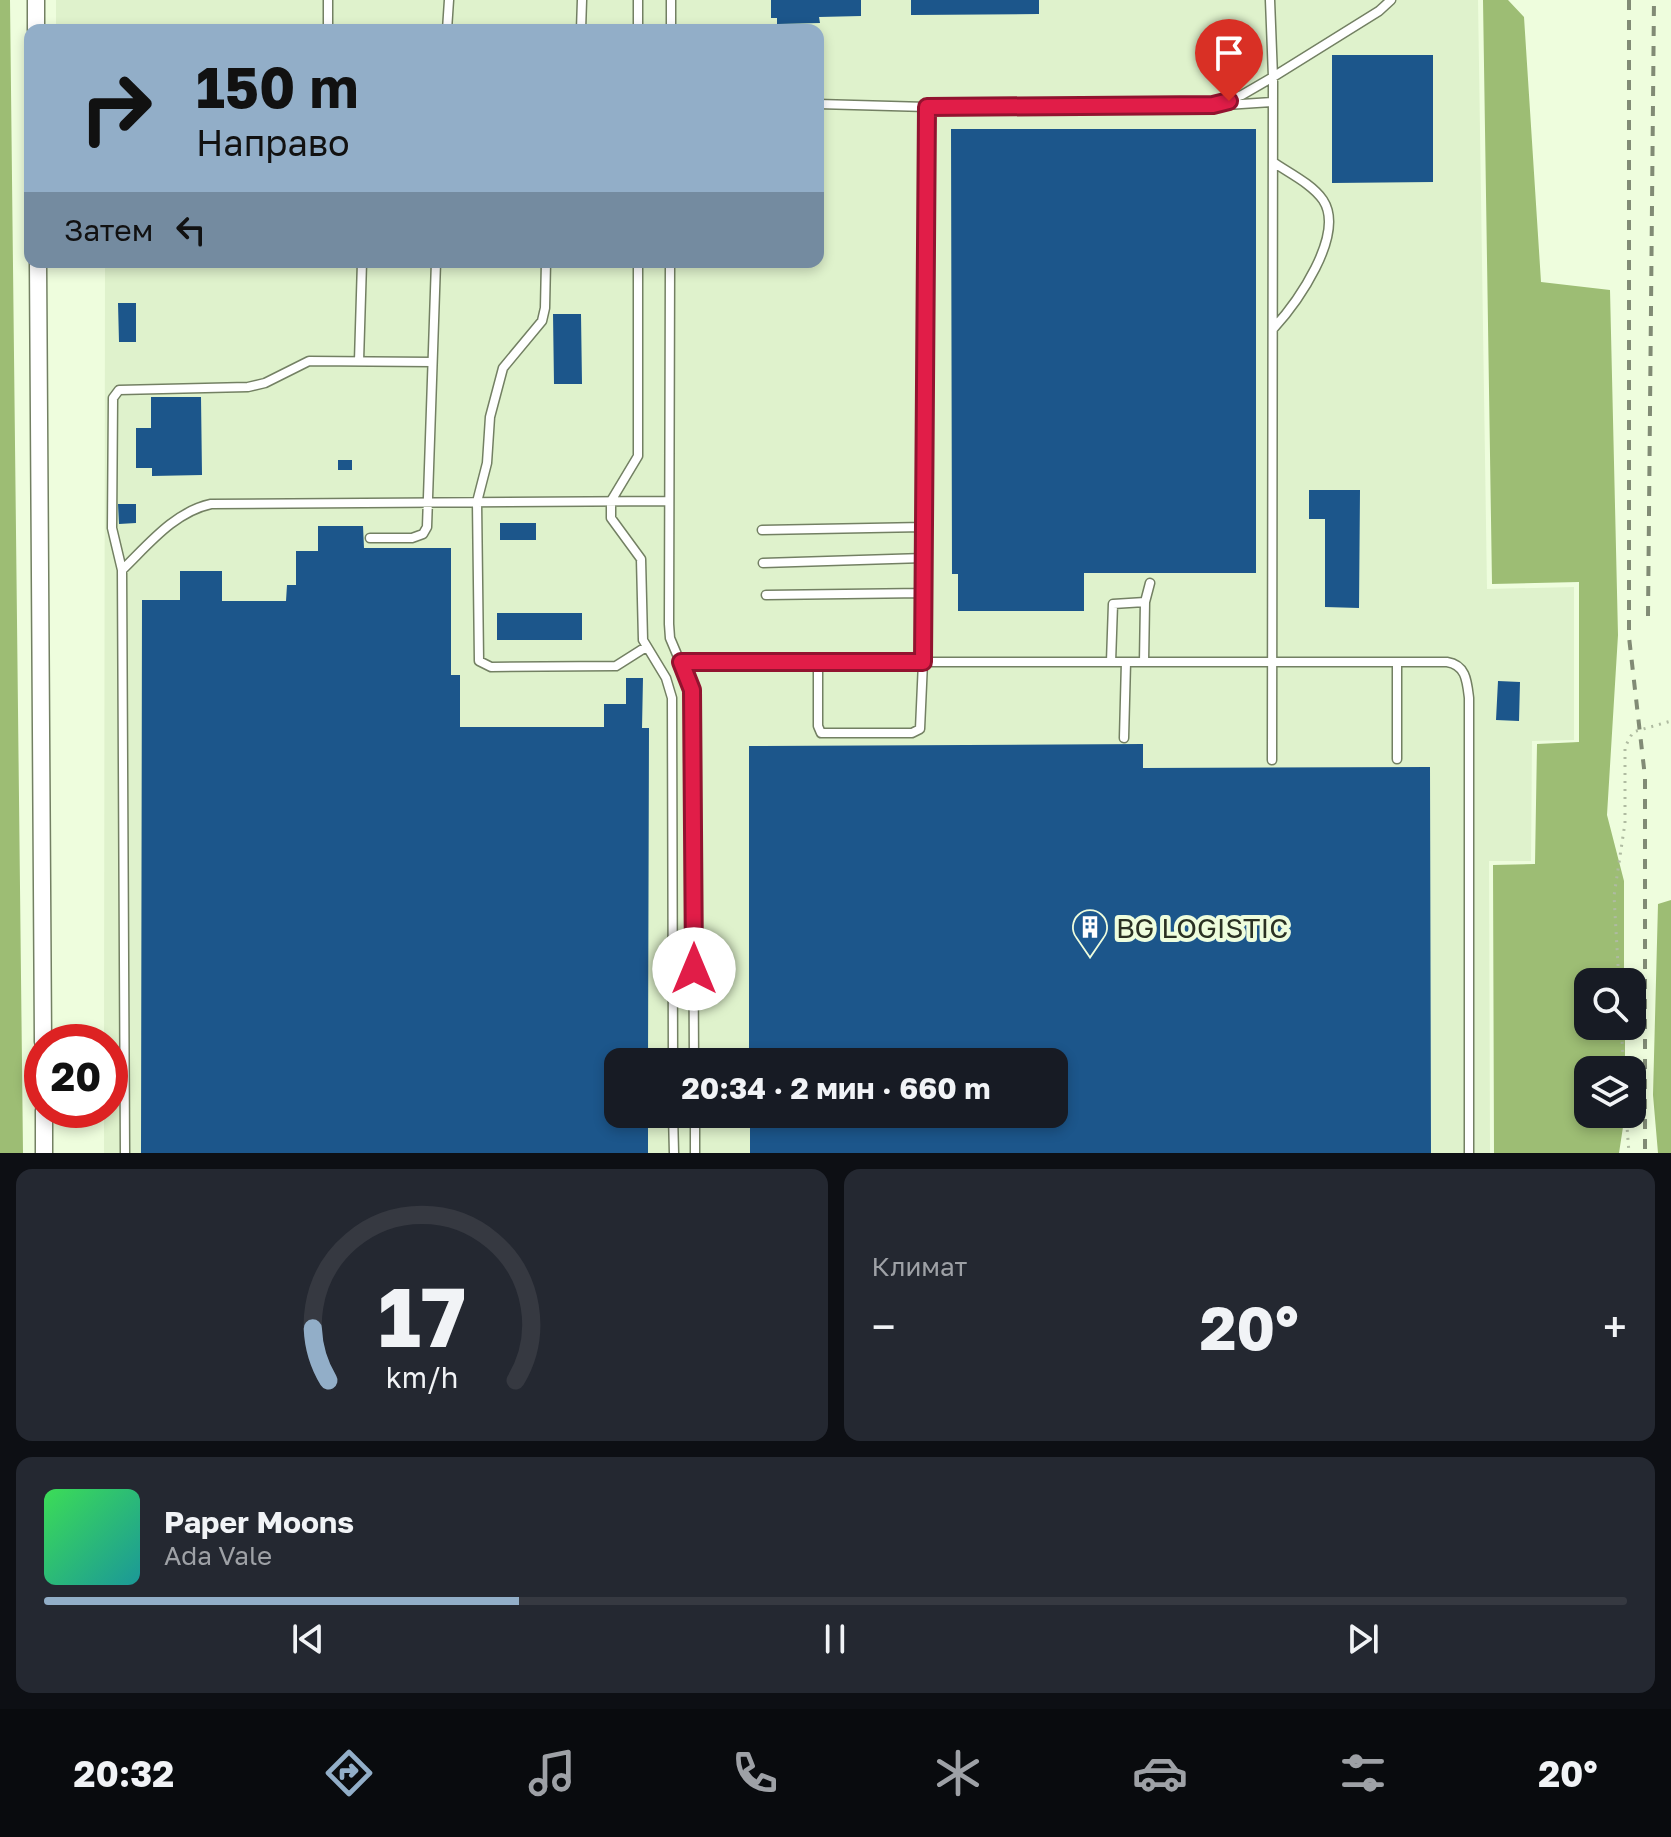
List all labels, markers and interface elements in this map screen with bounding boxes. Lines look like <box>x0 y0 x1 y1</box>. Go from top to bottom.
pin <box>1195 19 1263 101</box>
icon: arrive <box>1207 31 1251 75</box>
text: 150 m <box>196 53 358 120</box>
icon: right <box>64 56 168 160</box>
text: Направо <box>196 121 350 164</box>
icon: left <box>169 208 213 252</box>
text: Затем <box>64 212 153 248</box>
building icon: BG LOGISTIC <box>1071 908 1109 958</box>
place label: BG LOGISTIC <box>1116 911 1288 944</box>
position arrow <box>652 927 736 1011</box>
map controls <box>1574 968 1646 1128</box>
button: search <box>1574 968 1646 1040</box>
speed limit sign: 20 <box>24 1024 128 1128</box>
button: layers <box>1574 1056 1646 1128</box>
text: 20:34 · 2 мин · 660 m <box>682 1070 991 1106</box>
text: Климат <box>872 1251 967 1282</box>
text: 17 <box>378 1265 466 1365</box>
text: 20° <box>1200 1291 1299 1363</box>
text: − <box>872 1300 896 1353</box>
text: + <box>1603 1300 1627 1353</box>
text: km/h <box>385 1360 458 1394</box>
text: Paper Moons <box>164 1504 354 1540</box>
text: Ada Vale <box>164 1540 272 1571</box>
icon: previous <box>286 1617 330 1661</box>
icon: pause <box>813 1617 857 1661</box>
icon: next <box>1341 1617 1385 1661</box>
icon: directions <box>321 1745 377 1801</box>
icon: music <box>524 1745 580 1801</box>
icon: phone <box>727 1745 783 1801</box>
icon: climate <box>930 1745 986 1801</box>
icon: car <box>1132 1745 1188 1801</box>
icon: filters <box>1335 1745 1391 1801</box>
text: 20:32 <box>73 1752 174 1795</box>
text: 20° <box>1538 1752 1598 1795</box>

